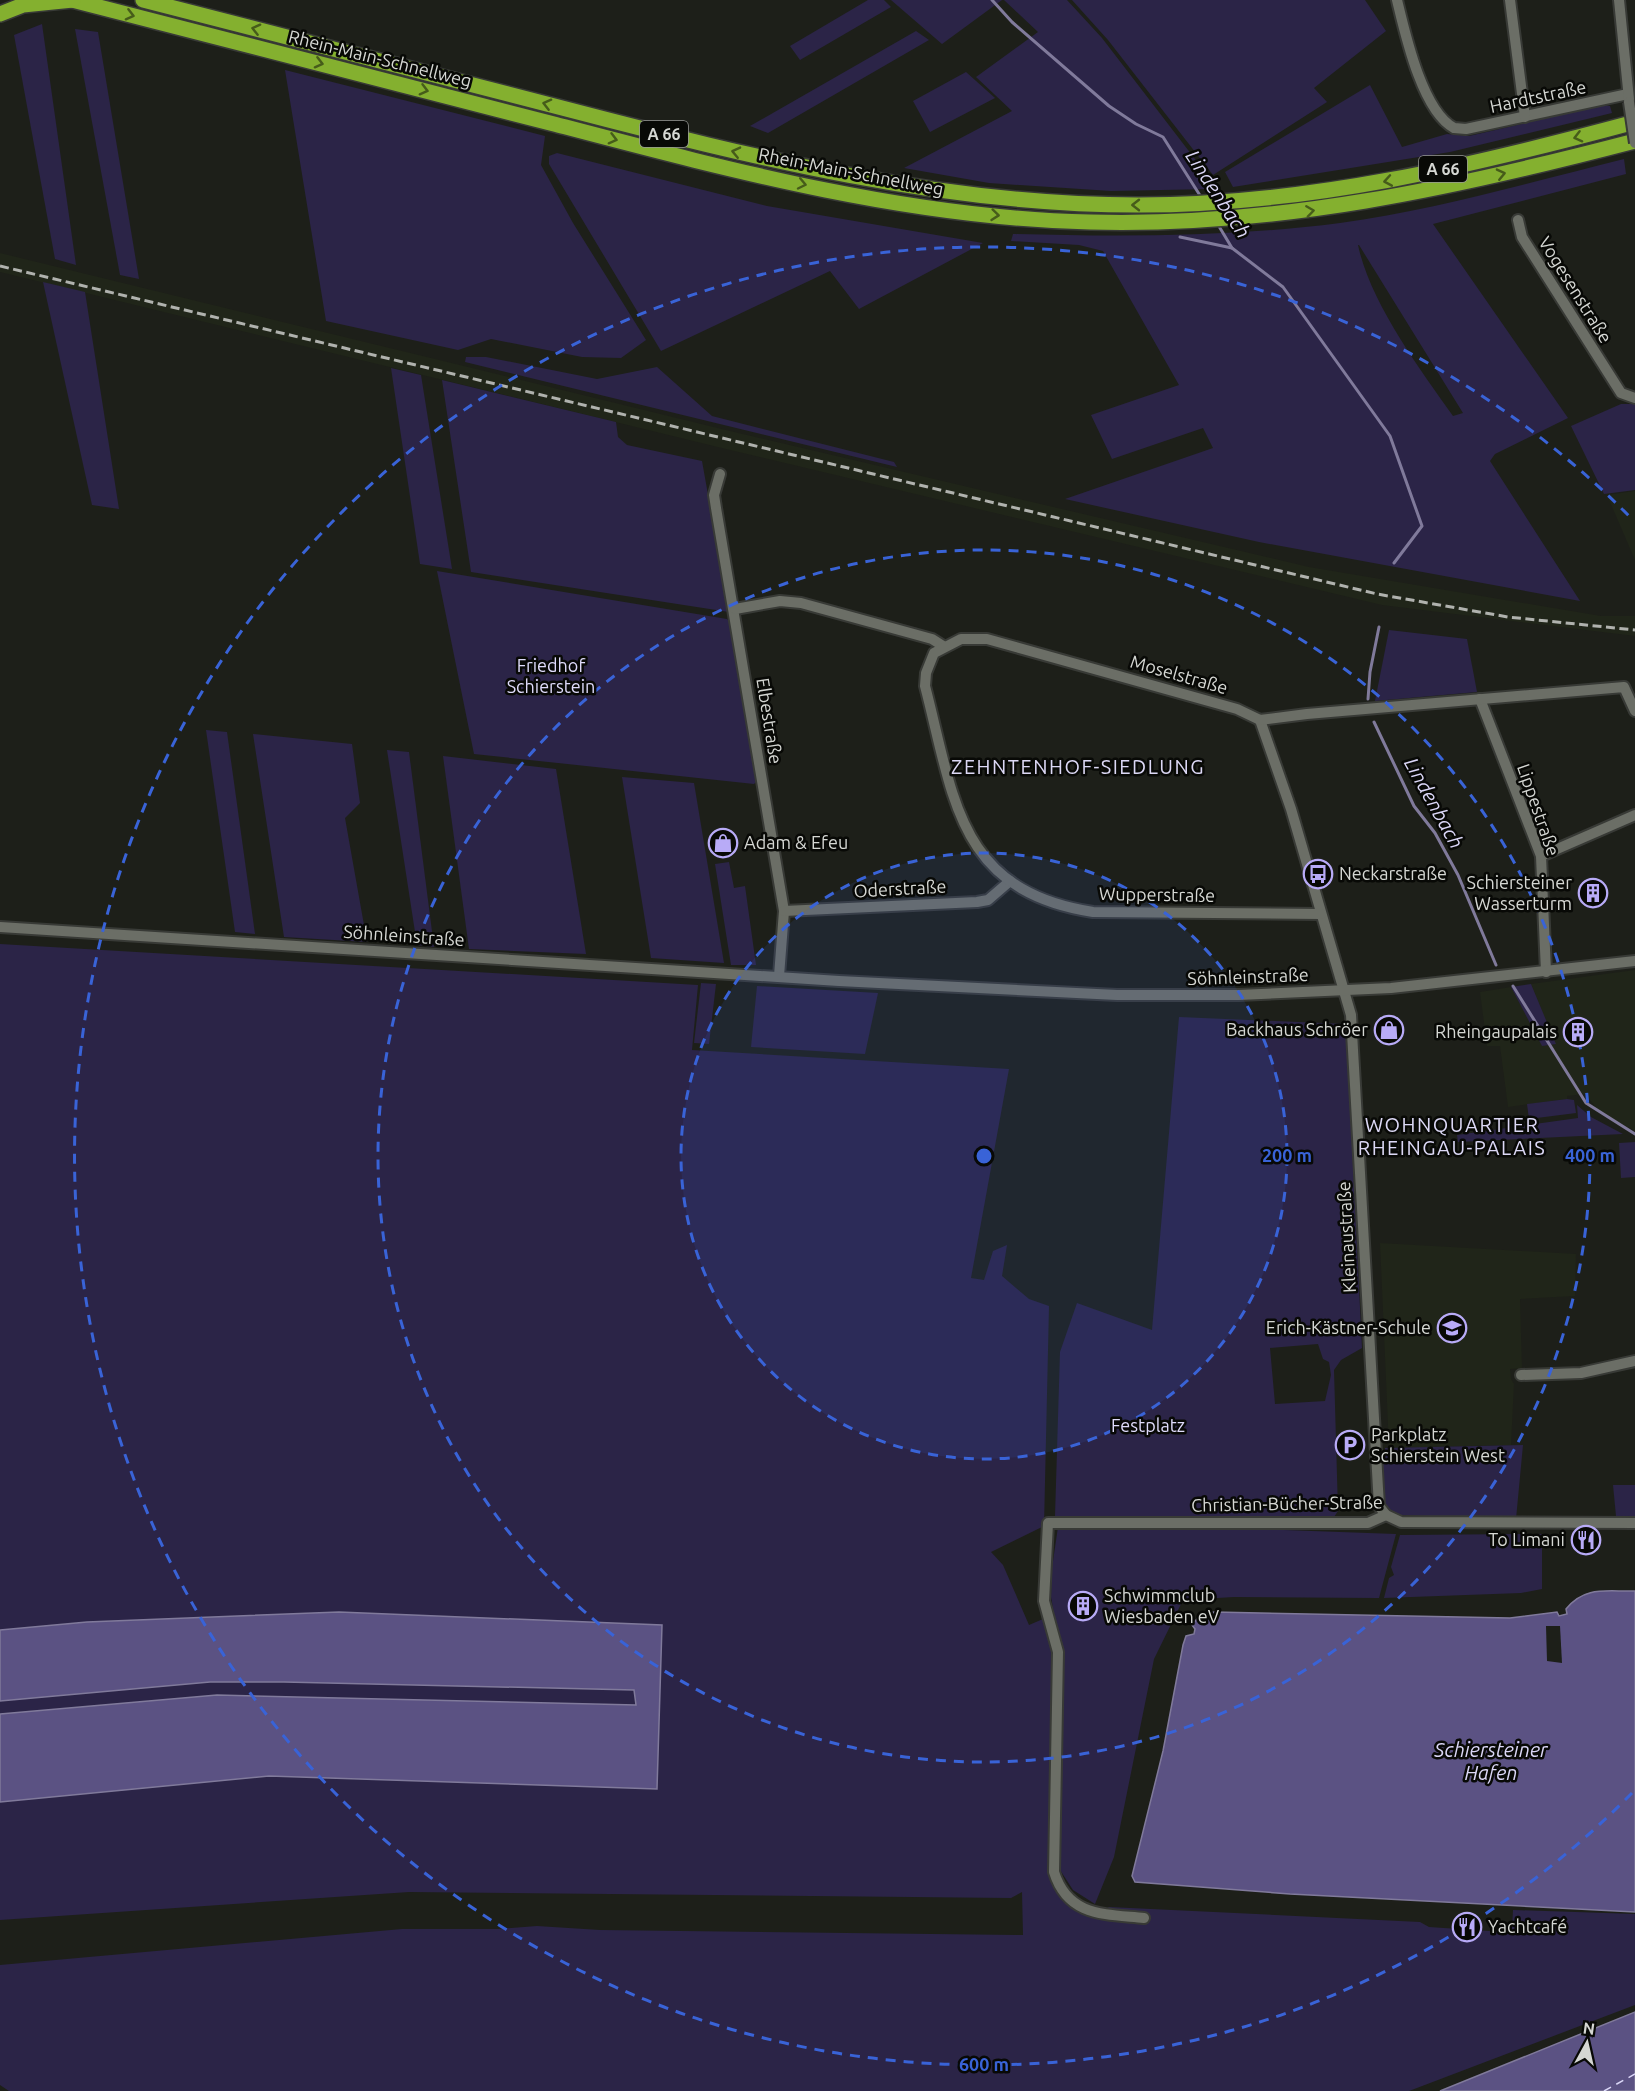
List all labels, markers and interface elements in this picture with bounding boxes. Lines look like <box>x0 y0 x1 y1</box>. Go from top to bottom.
one-way arrow <box>125 7 135 20</box>
one-way arrow <box>251 24 261 37</box>
street label: Rhein-Main-Schnellweg <box>287 26 474 90</box>
one-way arrow <box>314 55 324 68</box>
street label: Hardtstraße <box>1488 76 1588 116</box>
one-way arrow <box>418 83 429 95</box>
one-way arrow <box>542 99 552 112</box>
road number: A 66 <box>640 121 688 147</box>
one-way arrow <box>1574 129 1584 142</box>
one-way arrow <box>607 132 617 145</box>
street label: Rhein-Main-Schnellweg <box>757 143 945 199</box>
water label: Lindenbach <box>1181 145 1255 242</box>
one-way arrow <box>731 146 741 159</box>
road number: A 66 <box>1419 156 1467 182</box>
one-way arrow <box>1496 169 1506 182</box>
one-way arrow <box>1384 174 1394 187</box>
one-way arrow <box>797 177 807 190</box>
one-way arrow <box>1132 199 1141 211</box>
one-way arrow <box>1305 206 1314 218</box>
one-way arrow <box>990 208 999 221</box>
street label: Vogesenstraße <box>1535 233 1616 346</box>
street label: Moselstraße <box>1128 651 1230 697</box>
park label: Friedhof Schierstein <box>507 655 595 696</box>
street label: Elbestraße <box>753 676 787 765</box>
water label: Lindenbach <box>1400 753 1469 852</box>
district label: ZEHNTENHOF-SIEDLUNG <box>951 755 1205 778</box>
street label: Lippestraße <box>1514 761 1564 858</box>
shop icon: Adam & Efeu <box>707 827 739 859</box>
place label: Adam & Efeu <box>744 832 848 852</box>
bus stop icon: Neckarstraße <box>1302 858 1334 890</box>
place label: Neckarstraße <box>1339 863 1447 883</box>
place label: Schiersteiner Wasserturm <box>1467 872 1572 913</box>
street label: Oderstraße <box>853 876 947 900</box>
building icon: Schiersteiner Wasserturm <box>1577 877 1609 909</box>
street label: Wupperstraße <box>1099 883 1215 905</box>
street label: Söhnleinstraße <box>343 921 465 949</box>
street label: Söhnleinstraße <box>1187 964 1309 988</box>
shop icon: Backhaus Schröer <box>1373 1014 1405 1046</box>
building icon: Rheingaupalais <box>1562 1016 1594 1048</box>
place label: Backhaus Schröer <box>1226 1019 1368 1039</box>
place label: Rheingaupalais <box>1435 1021 1557 1041</box>
district label: WOHNQUARTIER RHEINGAU-PALAIS <box>1358 1113 1546 1159</box>
text: 200 m <box>1262 1145 1312 1165</box>
text: 400 m <box>1565 1145 1615 1165</box>
centre of rings <box>974 1146 994 1166</box>
street label: Kleinaustraße <box>1333 1181 1359 1293</box>
school or university icon: Erich-Kästner-Schule <box>1436 1312 1468 1344</box>
place label: Erich-Kästner-Schule <box>1266 1317 1431 1337</box>
park label: Festplatz <box>1111 1415 1185 1435</box>
place label: Parkplatz Schierstein West <box>1371 1424 1505 1465</box>
parking icon: Parkplatz Schierstein West <box>1334 1429 1366 1461</box>
street label: Christian-Bücher-Straße <box>1191 1491 1383 1515</box>
restaurant icon: To Limani <box>1570 1524 1602 1556</box>
place label: To Limani <box>1488 1529 1565 1549</box>
place label: Schwimmclub Wiesbaden eV <box>1104 1585 1220 1626</box>
building icon: Schwimmclub Wiesbaden eV <box>1067 1590 1099 1622</box>
water label: Schiersteiner Hafen <box>1433 1738 1549 1784</box>
restaurant icon: Yachtcafé <box>1451 1911 1483 1943</box>
place label: Yachtcafé <box>1488 1916 1567 1936</box>
north arrow <box>1557 2013 1617 2073</box>
text: N <box>1582 2018 1596 2038</box>
text: 600 m <box>959 2054 1009 2074</box>

